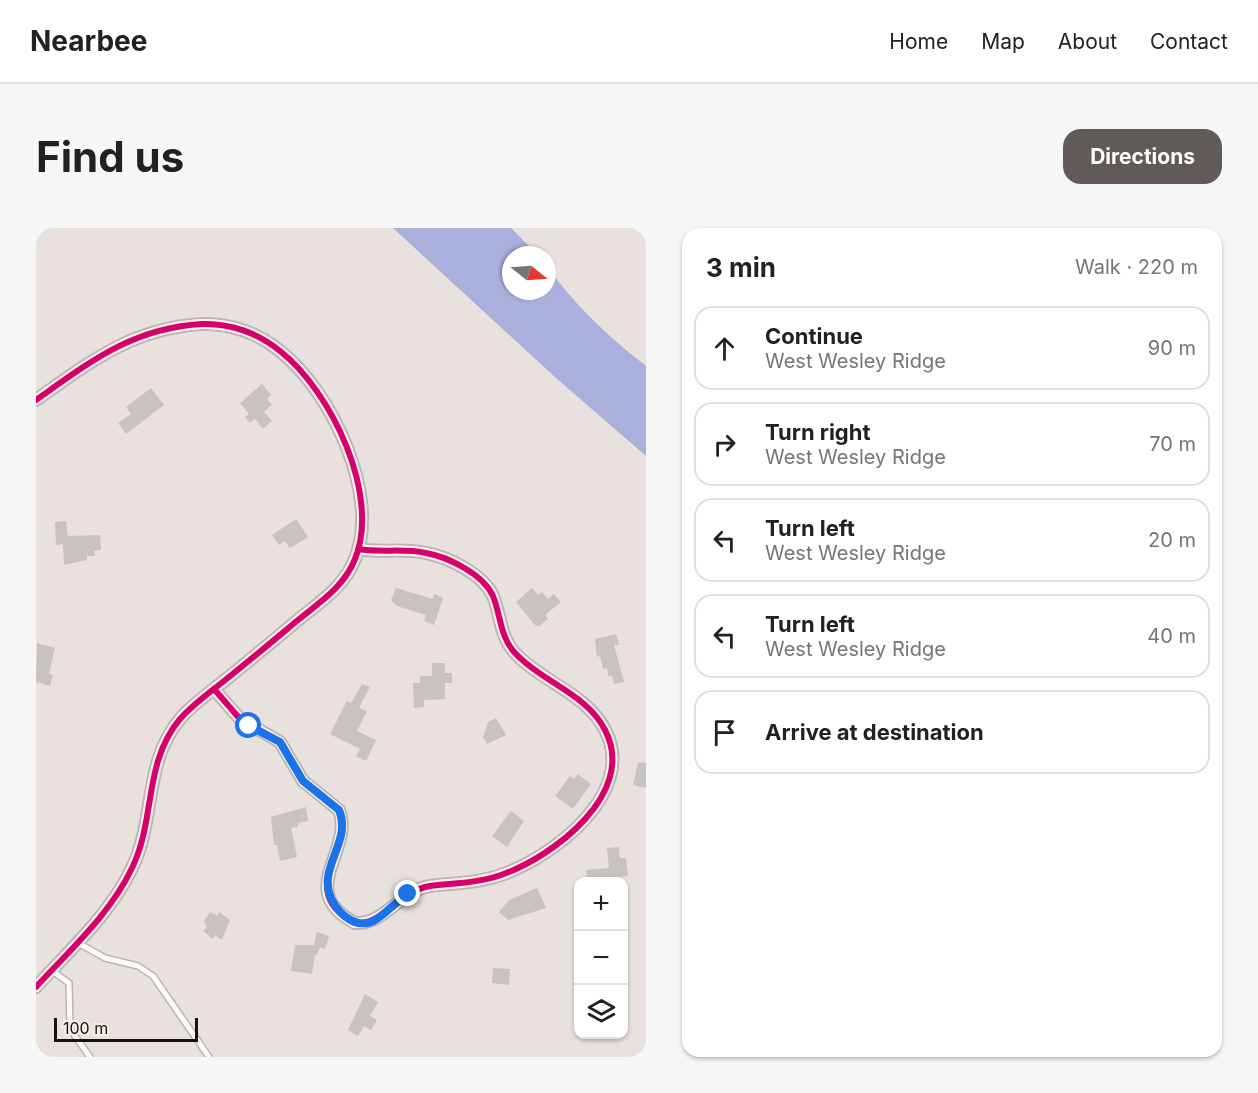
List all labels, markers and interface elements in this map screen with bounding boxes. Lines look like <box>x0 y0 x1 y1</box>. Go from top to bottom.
text: Nearbee <box>30 24 147 58</box>
text: Home <box>889 29 948 54</box>
text: Map <box>981 29 1025 54</box>
text: About <box>1058 29 1117 54</box>
text: Contact <box>1150 29 1228 54</box>
button: Directions <box>1063 129 1222 184</box>
text: Find us <box>36 131 184 182</box>
north arrow <box>502 246 556 300</box>
text: 3 min <box>706 252 776 283</box>
text: Walk · 220 m <box>1075 255 1198 279</box>
text: Continue <box>765 323 863 349</box>
icon: ahead <box>708 332 741 365</box>
text: 90 m <box>1148 336 1196 360</box>
text: West Wesley Ridge <box>765 349 946 373</box>
text: Turn right <box>765 419 871 445</box>
icon: right <box>708 428 741 461</box>
text: 70 m <box>1149 432 1196 456</box>
text: West Wesley Ridge <box>765 445 946 469</box>
text: Turn left <box>765 515 855 541</box>
icon: left <box>708 524 741 557</box>
text: 20 m <box>1148 528 1196 552</box>
text: West Wesley Ridge <box>765 541 946 565</box>
text: Turn left <box>765 611 855 637</box>
icon: left <box>708 620 741 653</box>
text: 40 m <box>1147 624 1196 648</box>
text: West Wesley Ridge <box>765 637 946 661</box>
route start <box>235 712 261 738</box>
icon: arrive <box>708 716 741 749</box>
text: Arrive at destination <box>765 719 984 745</box>
map controls <box>574 877 628 1039</box>
button: + <box>574 877 628 931</box>
route end <box>394 880 420 906</box>
button: − <box>574 931 628 985</box>
button: layers <box>574 985 628 1039</box>
scale bar <box>54 1015 198 1042</box>
text: 100 m <box>63 1018 108 1038</box>

